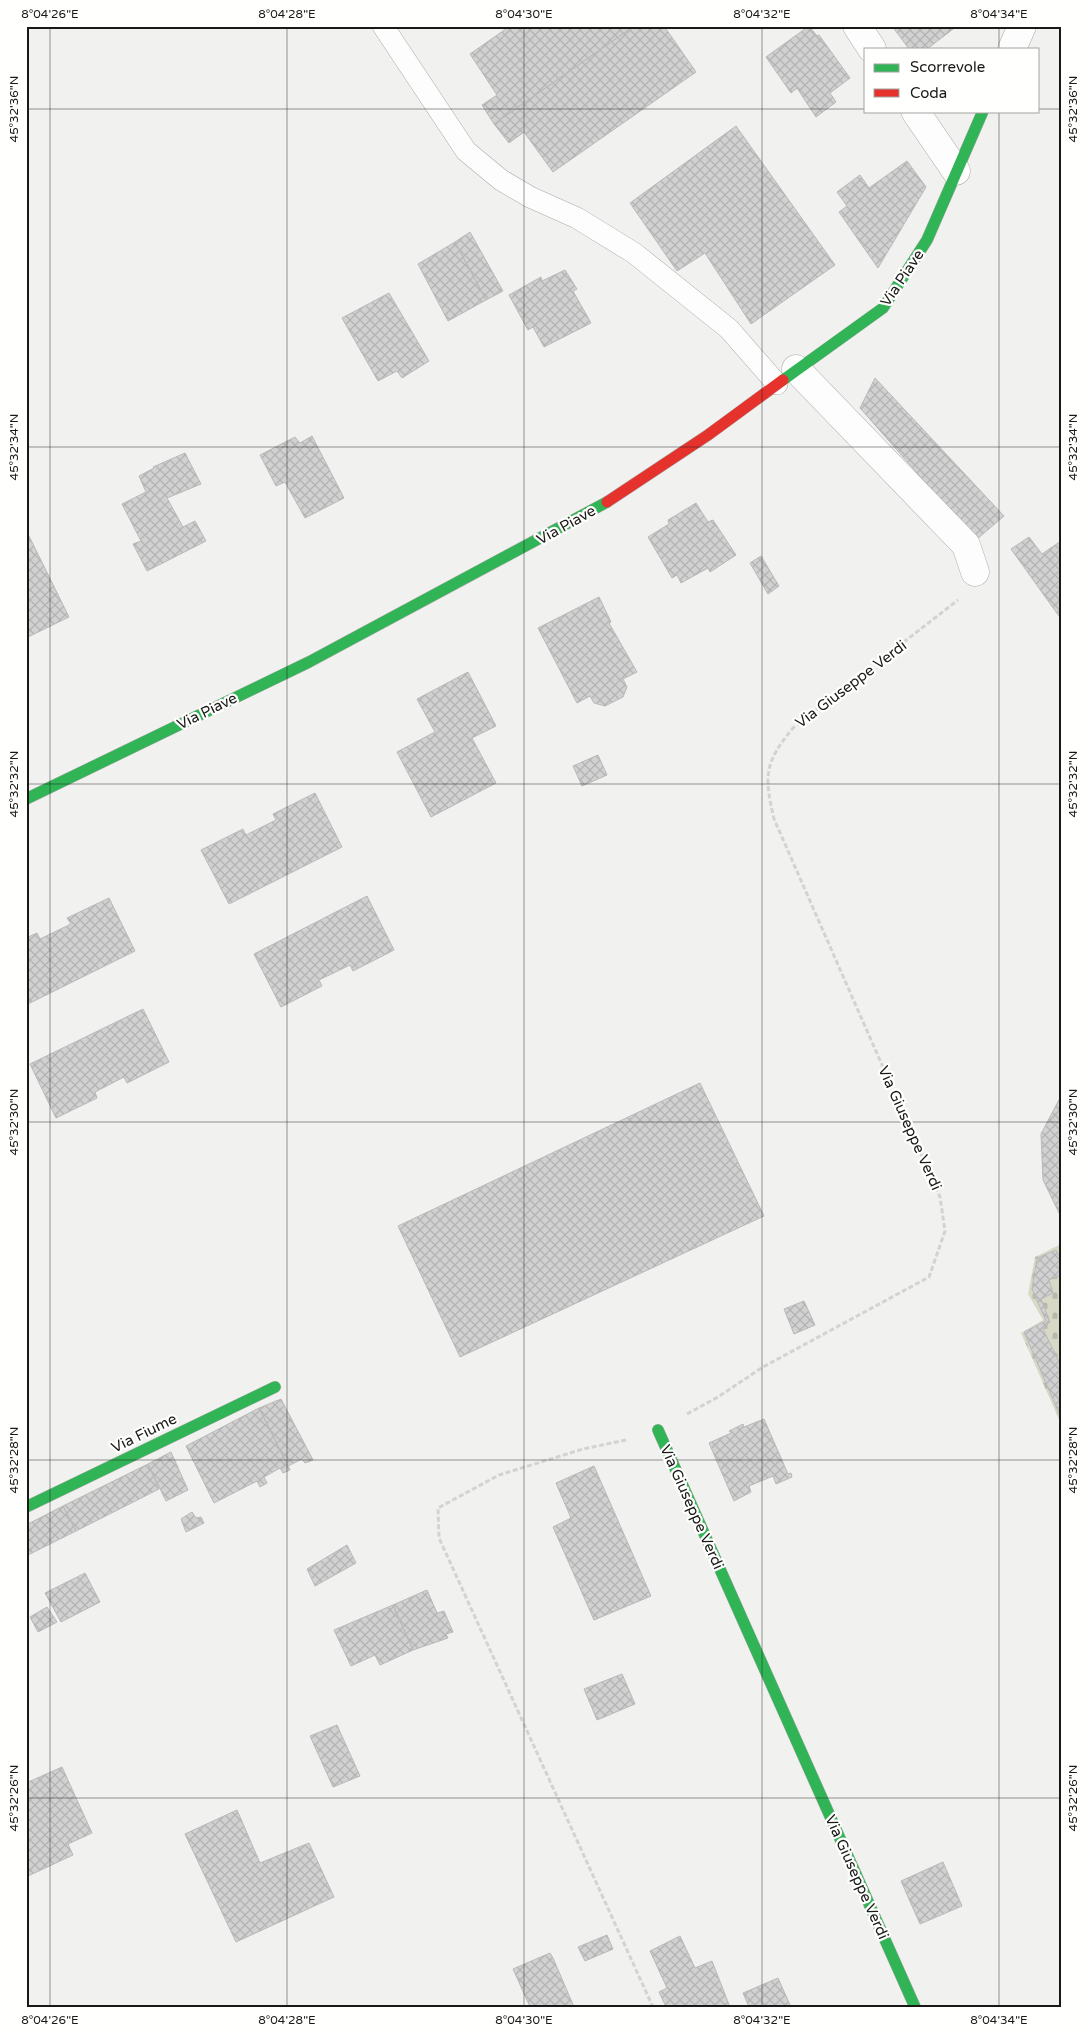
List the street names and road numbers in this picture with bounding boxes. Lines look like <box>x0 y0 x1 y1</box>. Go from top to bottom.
street label: Via Piave <box>876 246 928 310</box>
street label: Via Piave <box>533 501 599 549</box>
street label: Via Giuseppe Verdi <box>792 636 910 732</box>
street label: Via Piave <box>174 689 240 733</box>
street label: Via Giuseppe Verdi <box>874 1063 946 1193</box>
street label: Via Fiume <box>108 1409 180 1457</box>
street label: Via Giuseppe Verdi <box>656 1442 728 1572</box>
street label: Via Giuseppe Verdi <box>821 1812 893 1942</box>

